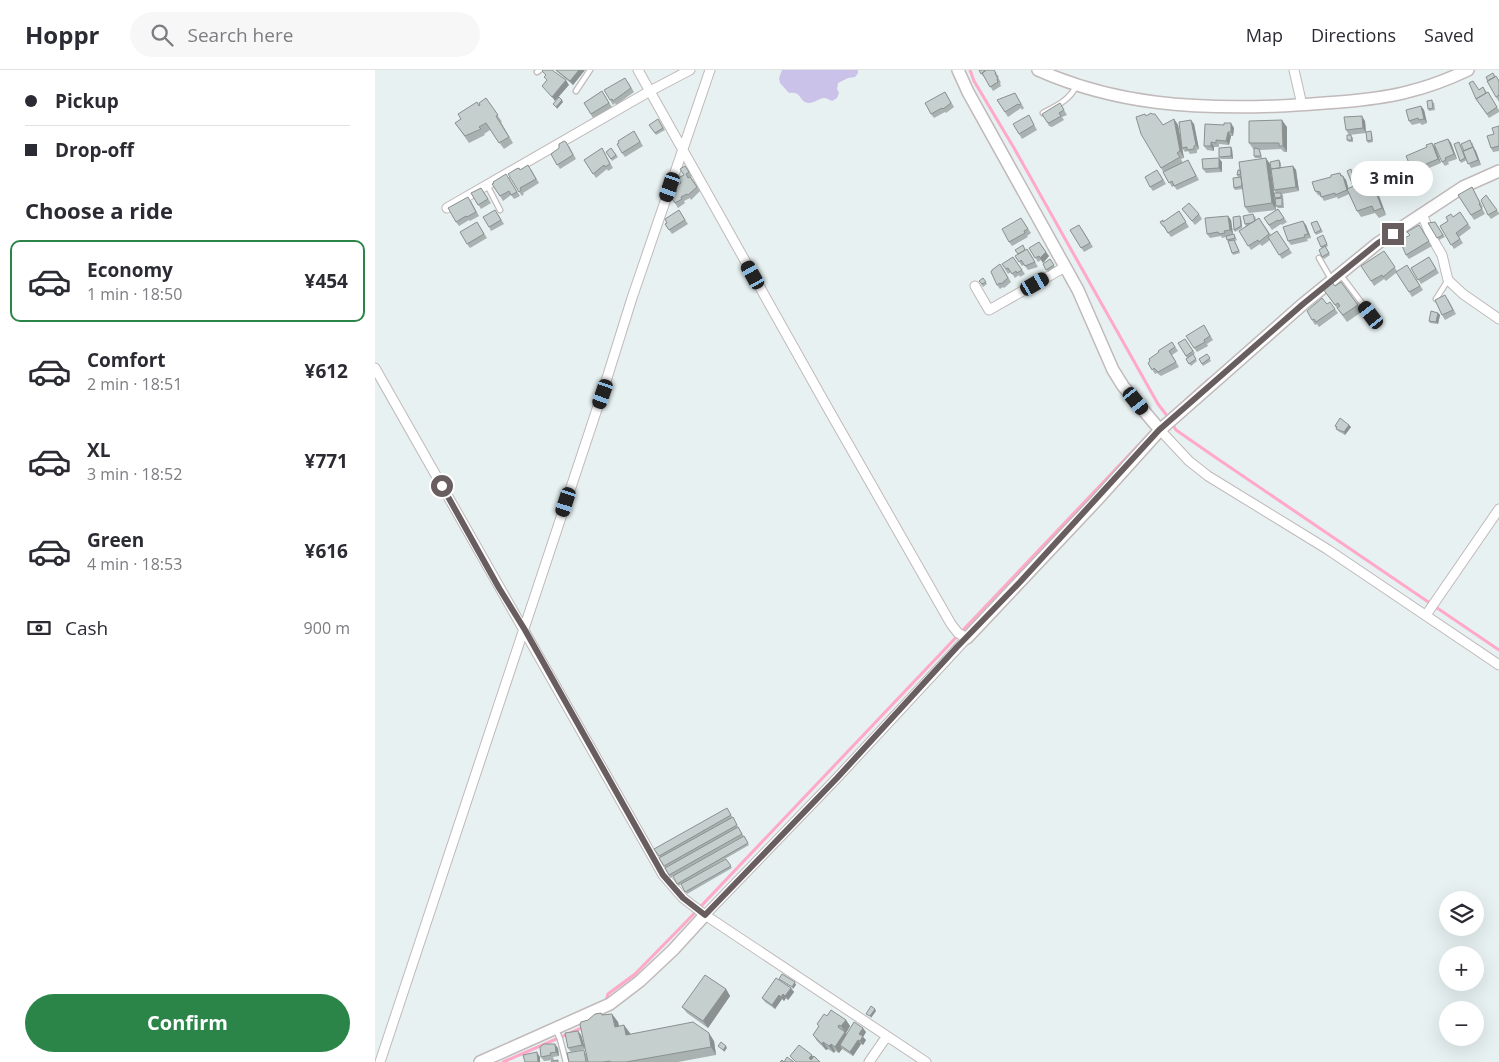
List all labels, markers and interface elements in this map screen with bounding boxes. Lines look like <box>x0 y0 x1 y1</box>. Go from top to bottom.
search box <box>130 12 480 57</box>
text: Hoppr <box>25 18 100 51</box>
icon: search <box>148 21 176 49</box>
text: Search here <box>188 22 293 48</box>
text: Map <box>1246 23 1283 47</box>
text: Directions <box>1311 23 1396 47</box>
text: Saved <box>1424 23 1474 47</box>
text: Pickup <box>55 88 119 114</box>
text: Drop-off <box>55 137 134 163</box>
callout: 3 min <box>1352 161 1434 196</box>
text: 3 min <box>1370 167 1414 189</box>
car <box>658 170 681 204</box>
text: Choose a ride <box>25 195 173 225</box>
route end <box>1382 223 1404 245</box>
text: Economy <box>87 257 173 283</box>
car <box>739 258 766 292</box>
icon: car <box>27 259 72 304</box>
text: ¥454 <box>305 268 348 294</box>
car <box>1018 270 1051 298</box>
text: 1 min · 18:50 <box>87 283 182 305</box>
car <box>1355 299 1386 331</box>
text: Comfort <box>87 347 166 373</box>
icon: car <box>27 349 72 394</box>
text: ¥612 <box>305 358 348 384</box>
text: 2 min · 18:51 <box>87 373 182 395</box>
car <box>591 377 614 411</box>
car <box>1120 385 1151 417</box>
text: XL <box>87 437 110 463</box>
icon: car <box>27 439 72 484</box>
text: ¥771 <box>305 448 348 474</box>
text: 3 min · 18:52 <box>87 463 182 485</box>
route start <box>431 475 453 497</box>
car <box>554 485 577 519</box>
text: Green <box>87 527 144 553</box>
icon: car <box>27 529 72 574</box>
text: ¥616 <box>305 538 348 564</box>
text: 4 min · 18:53 <box>87 553 182 575</box>
icon: cash <box>25 614 53 642</box>
text: Cash <box>65 615 108 641</box>
text: 900 m <box>304 617 350 639</box>
map controls <box>1439 891 1484 1046</box>
button: layers <box>1439 891 1484 936</box>
button: + <box>1439 946 1484 991</box>
button: Confirm <box>25 994 350 1052</box>
button: − <box>1439 1001 1484 1046</box>

